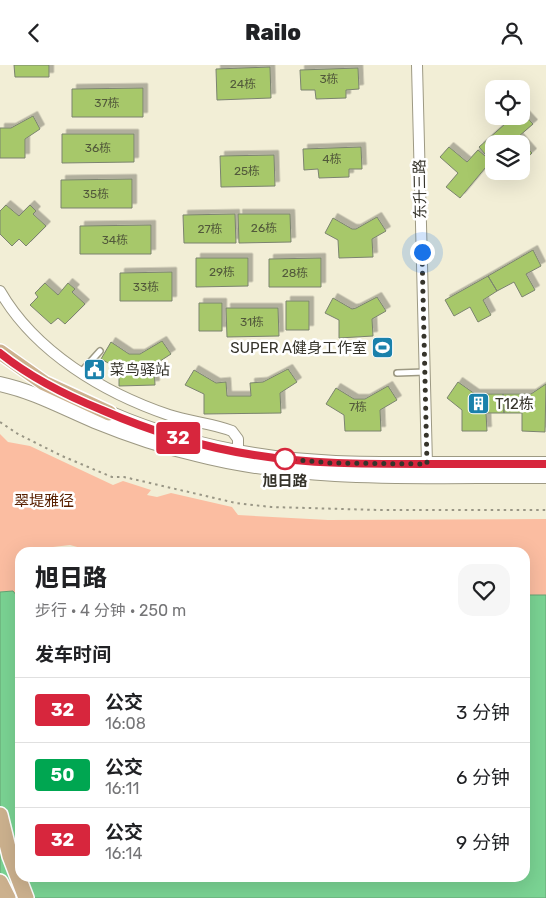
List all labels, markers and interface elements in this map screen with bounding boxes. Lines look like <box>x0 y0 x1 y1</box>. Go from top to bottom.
icon: back <box>20 19 48 47</box>
text: Railo <box>245 19 301 46</box>
icon: person <box>498 19 526 47</box>
house number: 3栋 <box>319 72 339 86</box>
house number: 24栋 <box>230 77 256 91</box>
map controls <box>485 80 530 180</box>
button: locate <box>485 80 530 125</box>
house number: 37栋 <box>94 96 120 110</box>
button: layers <box>485 135 530 180</box>
house number: 36栋 <box>85 141 111 155</box>
house number: 4栋 <box>322 152 342 166</box>
street label: 东升三路 <box>410 159 430 219</box>
house number: 25栋 <box>234 164 260 178</box>
house number: 35栋 <box>83 187 109 201</box>
house number: 26栋 <box>251 221 277 235</box>
house number: 27栋 <box>197 222 223 236</box>
house number: 34栋 <box>102 233 128 247</box>
your location <box>410 240 435 265</box>
house number: 29栋 <box>209 265 235 279</box>
house number: 28栋 <box>282 266 308 280</box>
house number: 33栋 <box>133 280 159 294</box>
house number: 31栋 <box>240 315 264 329</box>
sports icon: SUPER A健身工作室 <box>371 336 395 360</box>
place label: SUPER A健身工作室 <box>230 339 367 357</box>
public building icon: 菜鸟驿站 <box>82 358 106 382</box>
place label: 菜鸟驿站 <box>110 361 170 379</box>
building icon: T12栋 <box>467 392 491 416</box>
place label: T12栋 <box>495 395 534 413</box>
house number: 7栋 <box>349 400 367 414</box>
line badge: 32 <box>156 422 200 454</box>
text: 32 <box>166 427 190 449</box>
marker: 旭日路 <box>274 448 296 470</box>
place label: 旭日路 <box>262 472 308 490</box>
park label: 翠堤雅径 <box>14 492 74 510</box>
text: 旭日路 <box>35 564 107 592</box>
button: heart <box>458 564 510 616</box>
text: 步行 · 4 分钟 · 250 m <box>35 601 186 620</box>
text: 发车时间 <box>35 643 111 666</box>
text: 公交 <box>105 691 143 714</box>
text: 32 <box>51 699 74 721</box>
text: 3 分钟 <box>456 701 510 724</box>
text: 16:08 <box>105 714 146 733</box>
text: 公交 <box>105 756 143 779</box>
text: 50 <box>51 764 74 786</box>
text: 6 分钟 <box>456 766 510 789</box>
text: 16:11 <box>105 779 139 798</box>
text: 公交 <box>105 821 143 844</box>
text: 32 <box>51 829 74 851</box>
text: 9 分钟 <box>456 831 510 854</box>
text: 16:14 <box>105 844 142 863</box>

